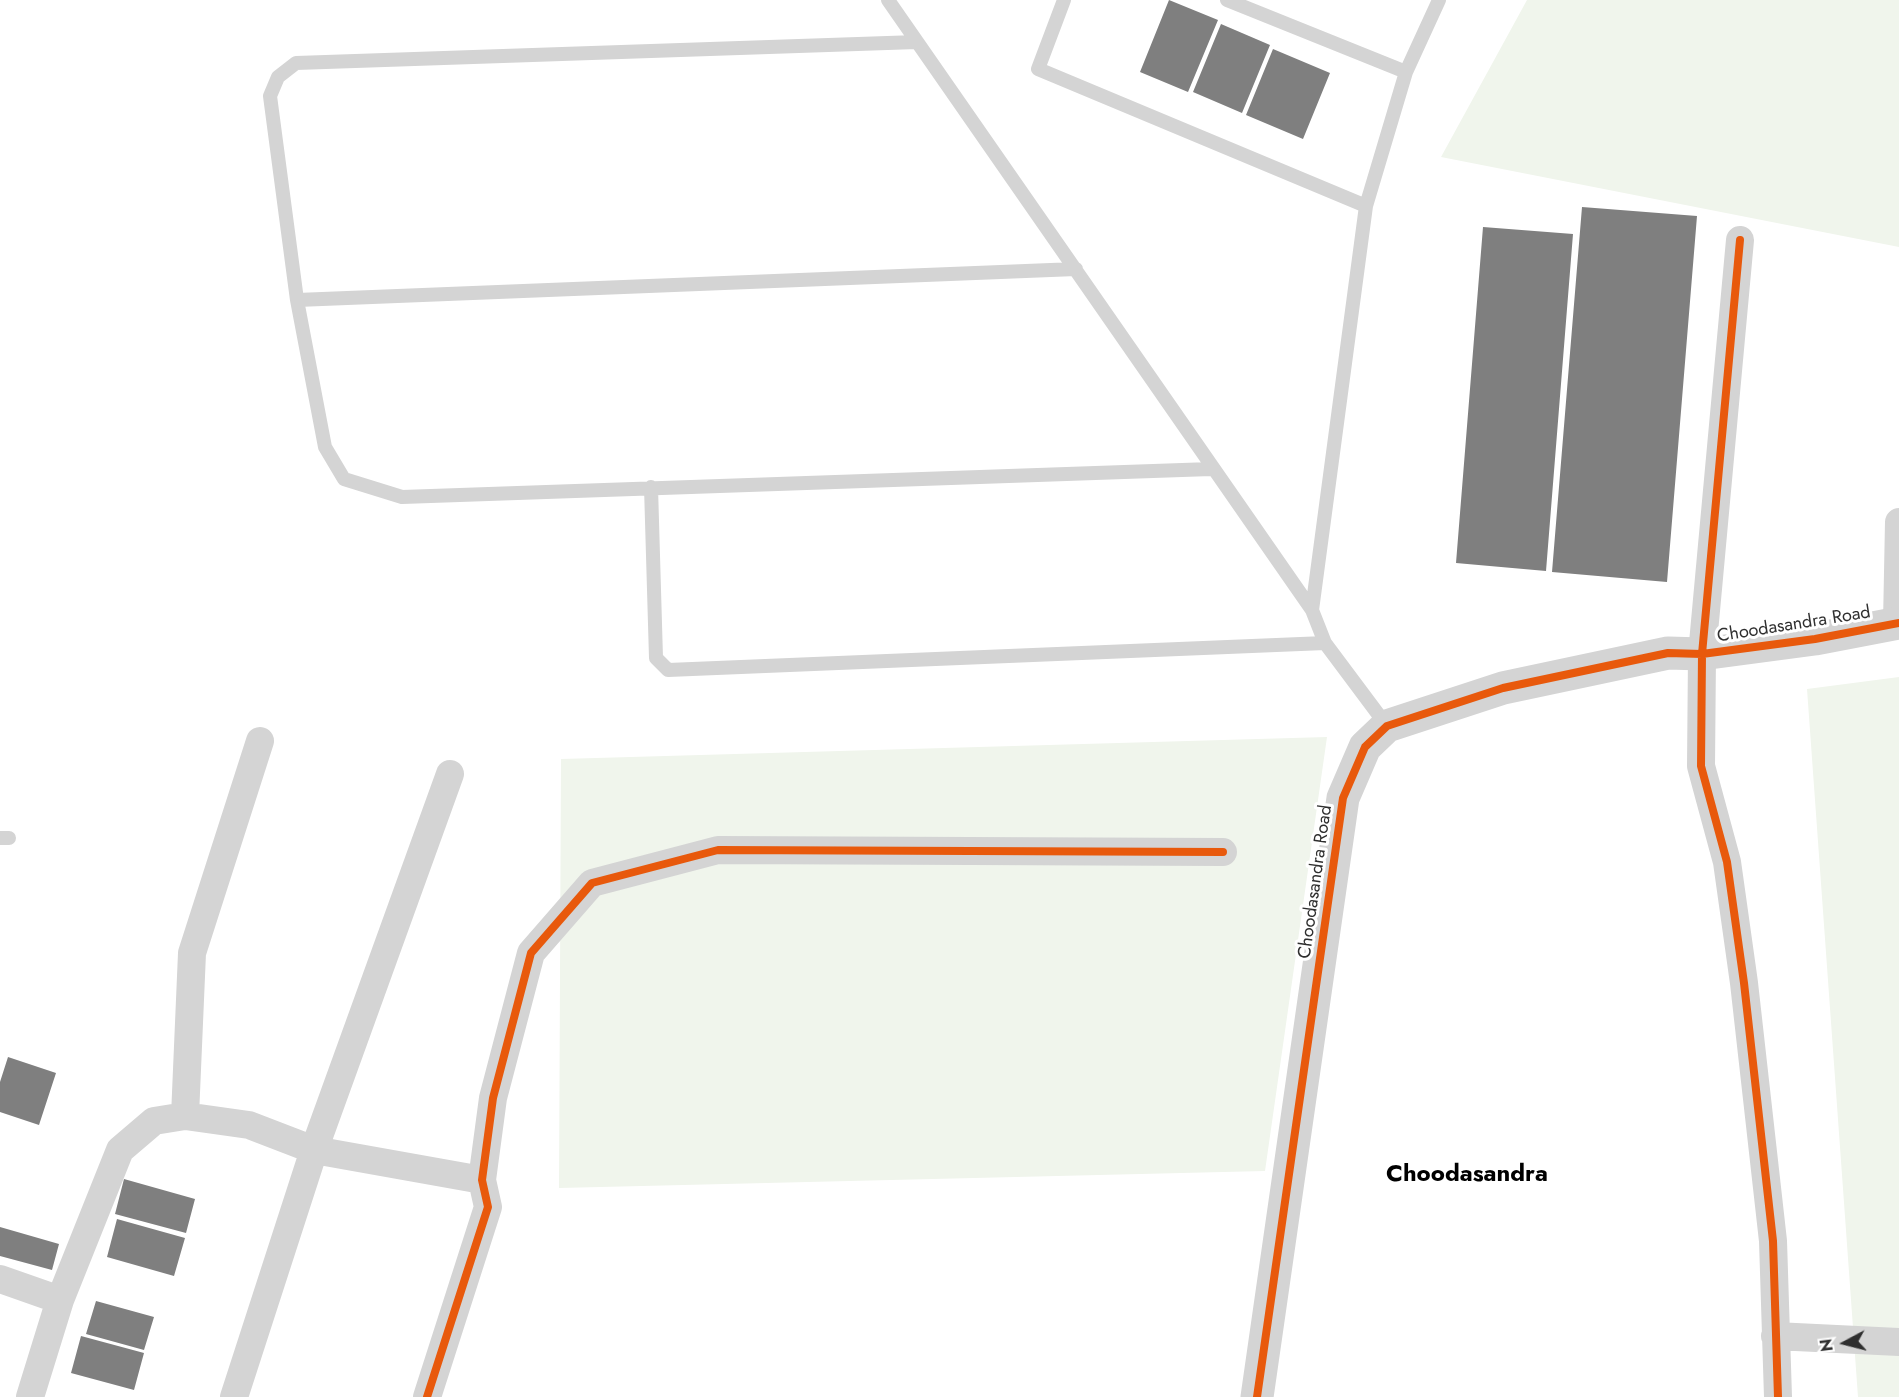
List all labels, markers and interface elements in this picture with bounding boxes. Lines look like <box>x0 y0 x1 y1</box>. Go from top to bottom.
street label: Choodasandra Road <box>1716 602 1872 648</box>
street label: Choodasandra Road <box>1295 804 1337 960</box>
district label: Choodasandra <box>1386 1161 1548 1189</box>
north arrow <box>1815 1313 1875 1373</box>
text: N <box>1814 1338 1839 1353</box>

